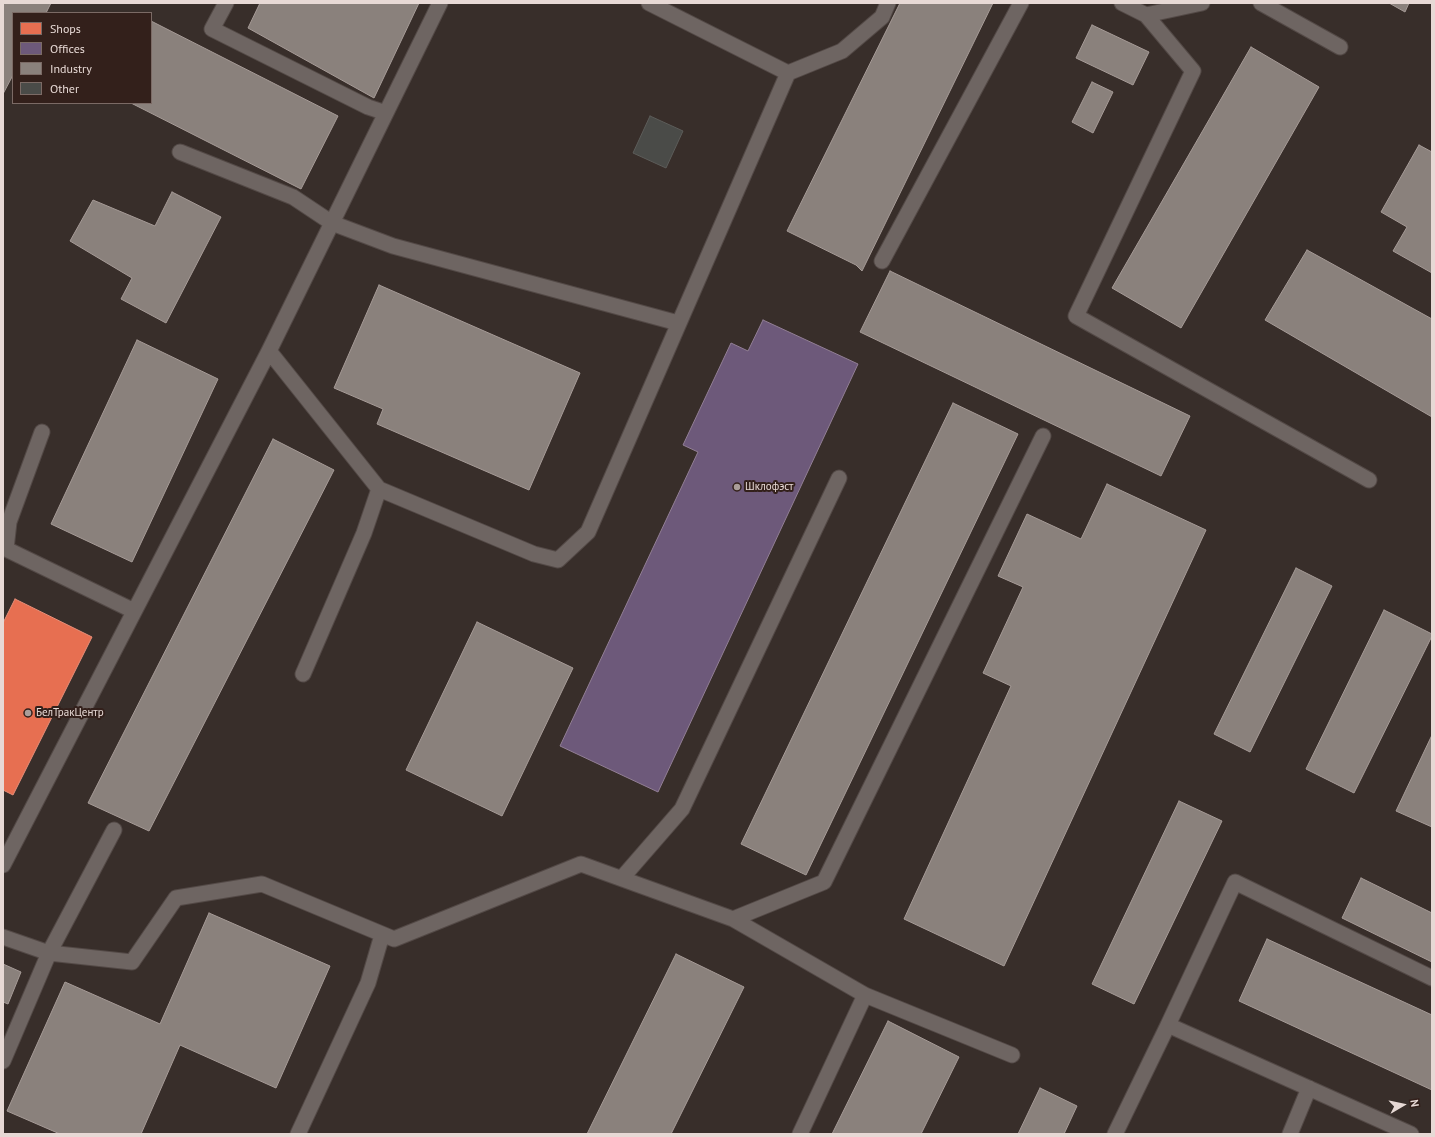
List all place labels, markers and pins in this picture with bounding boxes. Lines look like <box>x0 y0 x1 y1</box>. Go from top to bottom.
place label: Шклофэст <box>745 480 793 494</box>
marker: Шклофэст <box>732 482 742 492</box>
place label: БелТракЦентр <box>36 706 104 720</box>
marker: БелТракЦентр <box>23 708 33 718</box>

